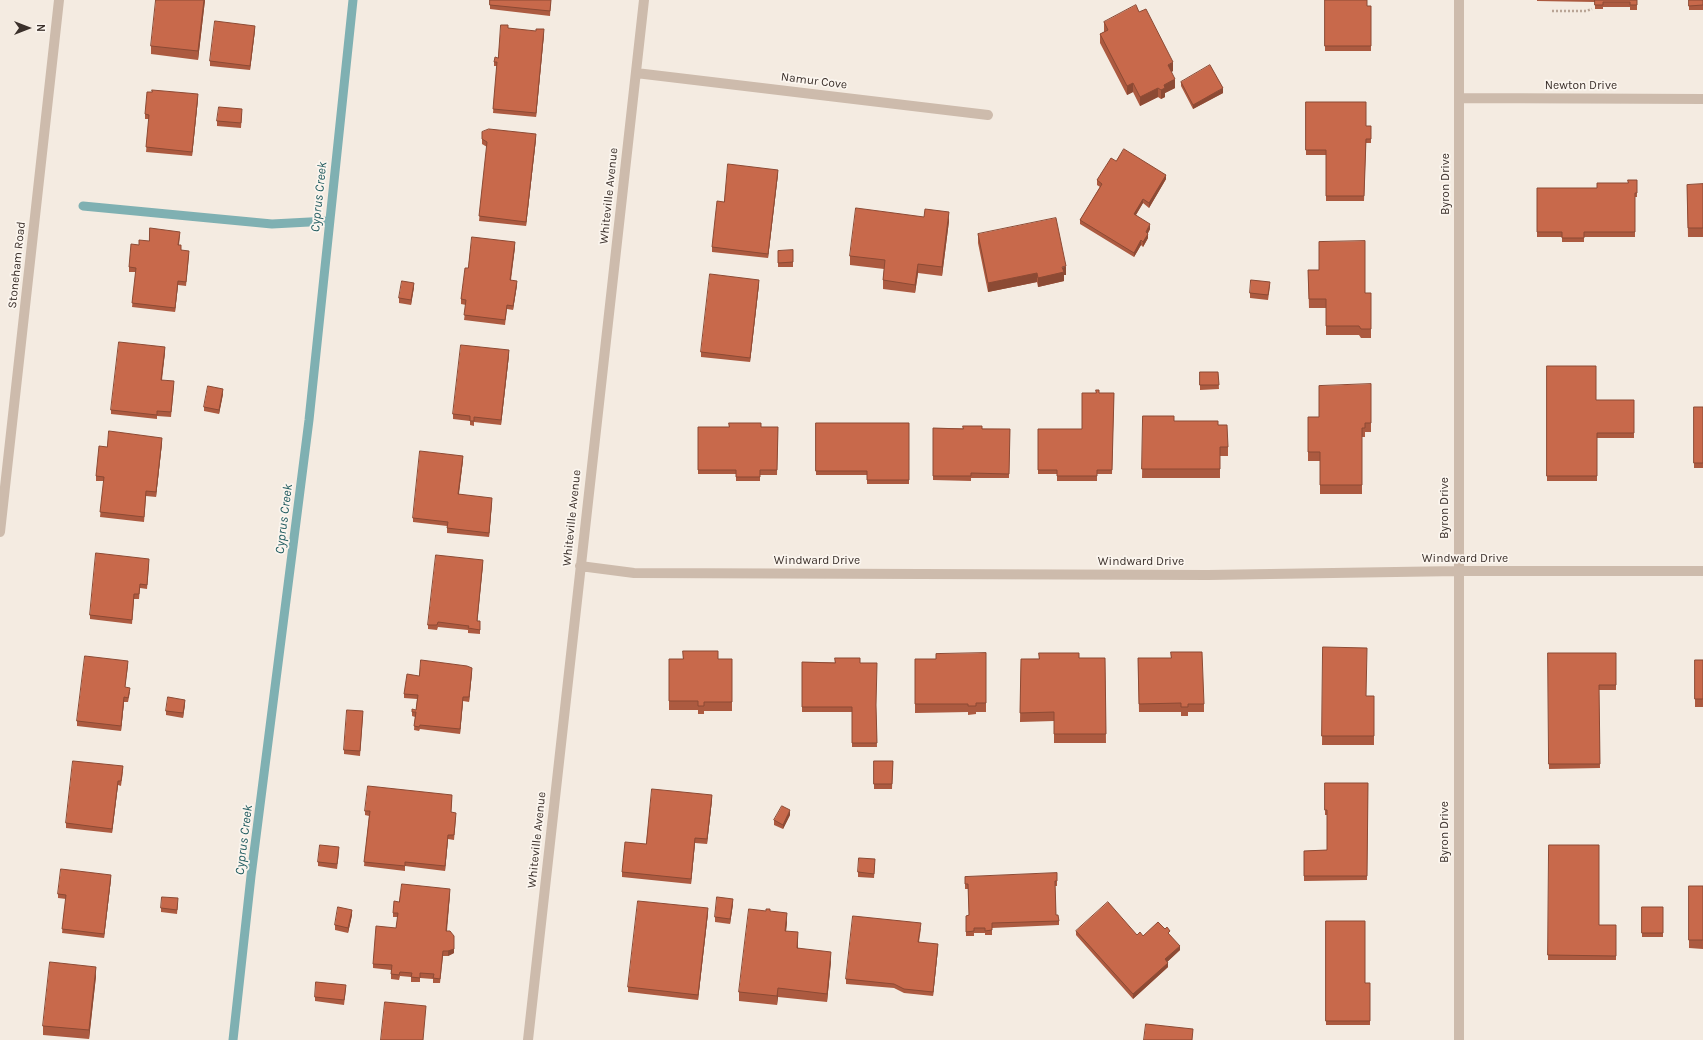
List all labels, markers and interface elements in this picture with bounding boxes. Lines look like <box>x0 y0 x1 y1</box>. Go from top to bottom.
north arrow <box>8 8 48 48</box>
text: N <box>34 24 47 32</box>
street label: Namur Cove <box>780 70 848 92</box>
street label: Newton Drive <box>1545 79 1617 93</box>
street label: Whiteville Avenue <box>597 147 621 245</box>
street label: Byron Drive <box>1439 153 1453 215</box>
water label: Cyprus Creek <box>308 161 330 233</box>
street label: Stoneham Road <box>5 221 29 309</box>
street label: Whiteville Avenue <box>560 469 584 567</box>
street label: Byron Drive <box>1438 477 1452 539</box>
water label: Cyprus Creek <box>272 483 296 555</box>
street label: Windward Drive <box>1422 552 1508 566</box>
street label: Windward Drive <box>774 554 860 568</box>
street label: Windward Drive <box>1098 555 1184 569</box>
street label: Whiteville Avenue <box>525 791 549 889</box>
street label: Byron Drive <box>1438 801 1452 863</box>
water label: Cyprus Creek <box>232 804 256 876</box>

